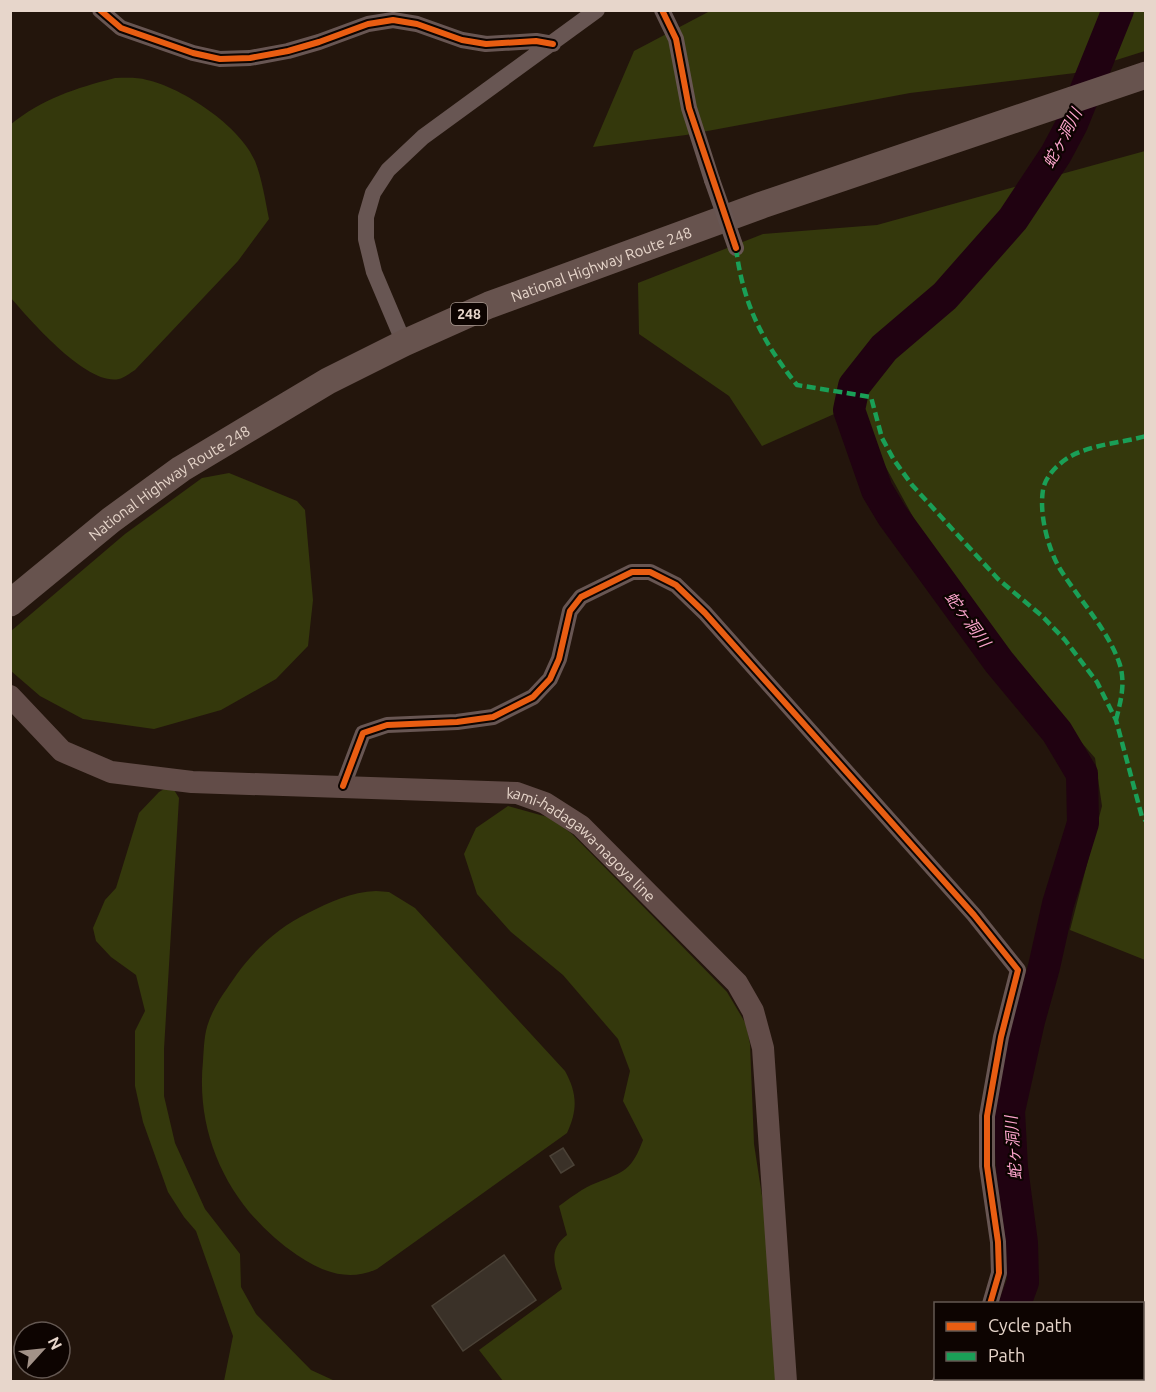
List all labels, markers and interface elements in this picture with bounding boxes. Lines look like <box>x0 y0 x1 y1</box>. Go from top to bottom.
water label: 蛇ヶ洞川 <box>1039 104 1086 170</box>
street label: National Highway Route 248 <box>508 223 694 305</box>
road number: 248 <box>451 303 487 325</box>
street label: National Highway Route 248 <box>85 421 253 543</box>
water label: 蛇ヶ洞川 <box>942 588 995 652</box>
street label: kami-hadagawa-nagoya line <box>506 784 659 905</box>
water label: 蛇ヶ洞川 <box>1002 1113 1024 1181</box>
legend <box>934 1302 1144 1380</box>
text: Cycle path <box>988 1315 1072 1335</box>
north arrow <box>12 1320 72 1380</box>
text: N <box>45 1334 66 1353</box>
text: Path <box>988 1345 1025 1365</box>

